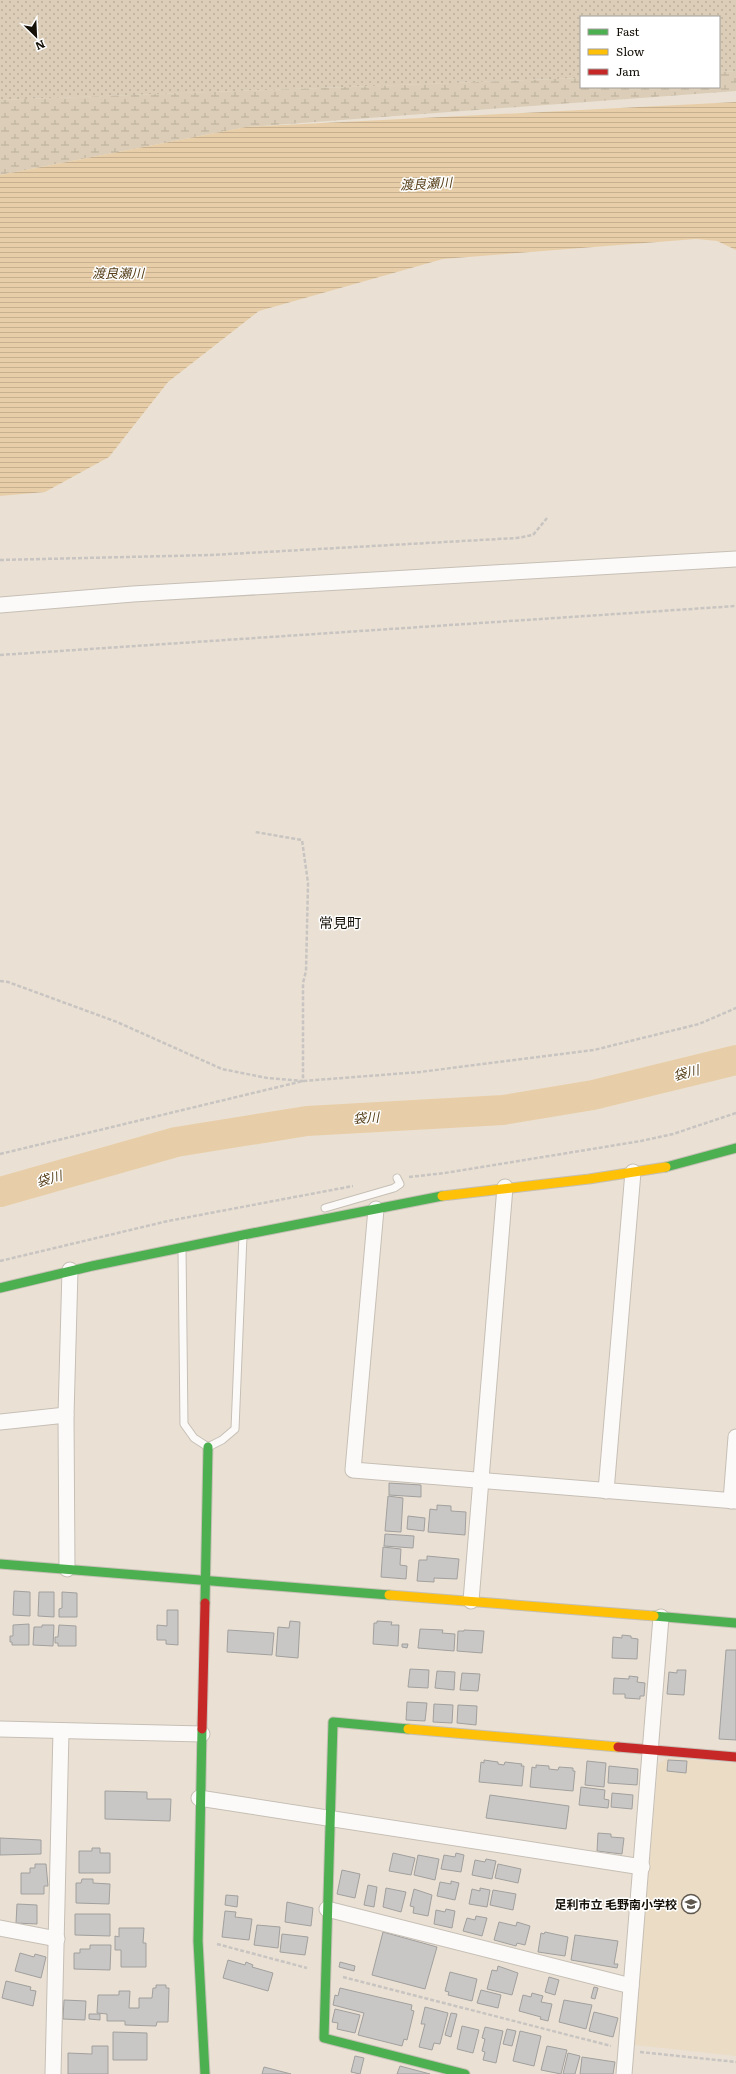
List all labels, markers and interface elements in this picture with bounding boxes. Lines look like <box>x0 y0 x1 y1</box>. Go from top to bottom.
north arrow <box>16 16 56 56</box>
legend <box>580 16 720 88</box>
text: Fast <box>616 22 640 40</box>
text: N <box>33 37 48 55</box>
text: Slow <box>616 42 645 60</box>
text: Jam <box>616 62 641 80</box>
water label: 渡良瀬川 <box>400 172 454 194</box>
water label: 渡良瀬川 <box>92 263 146 282</box>
district label: 常見町 <box>319 912 361 932</box>
water label: 袋川 <box>671 1059 703 1084</box>
water label: 袋川 <box>353 1107 381 1127</box>
water label: 袋川 <box>34 1165 66 1191</box>
school or university icon: 足利市立 毛野南小学校 <box>680 1893 702 1915</box>
place label: 足利市立 毛野南小学校 <box>555 1895 677 1913</box>

